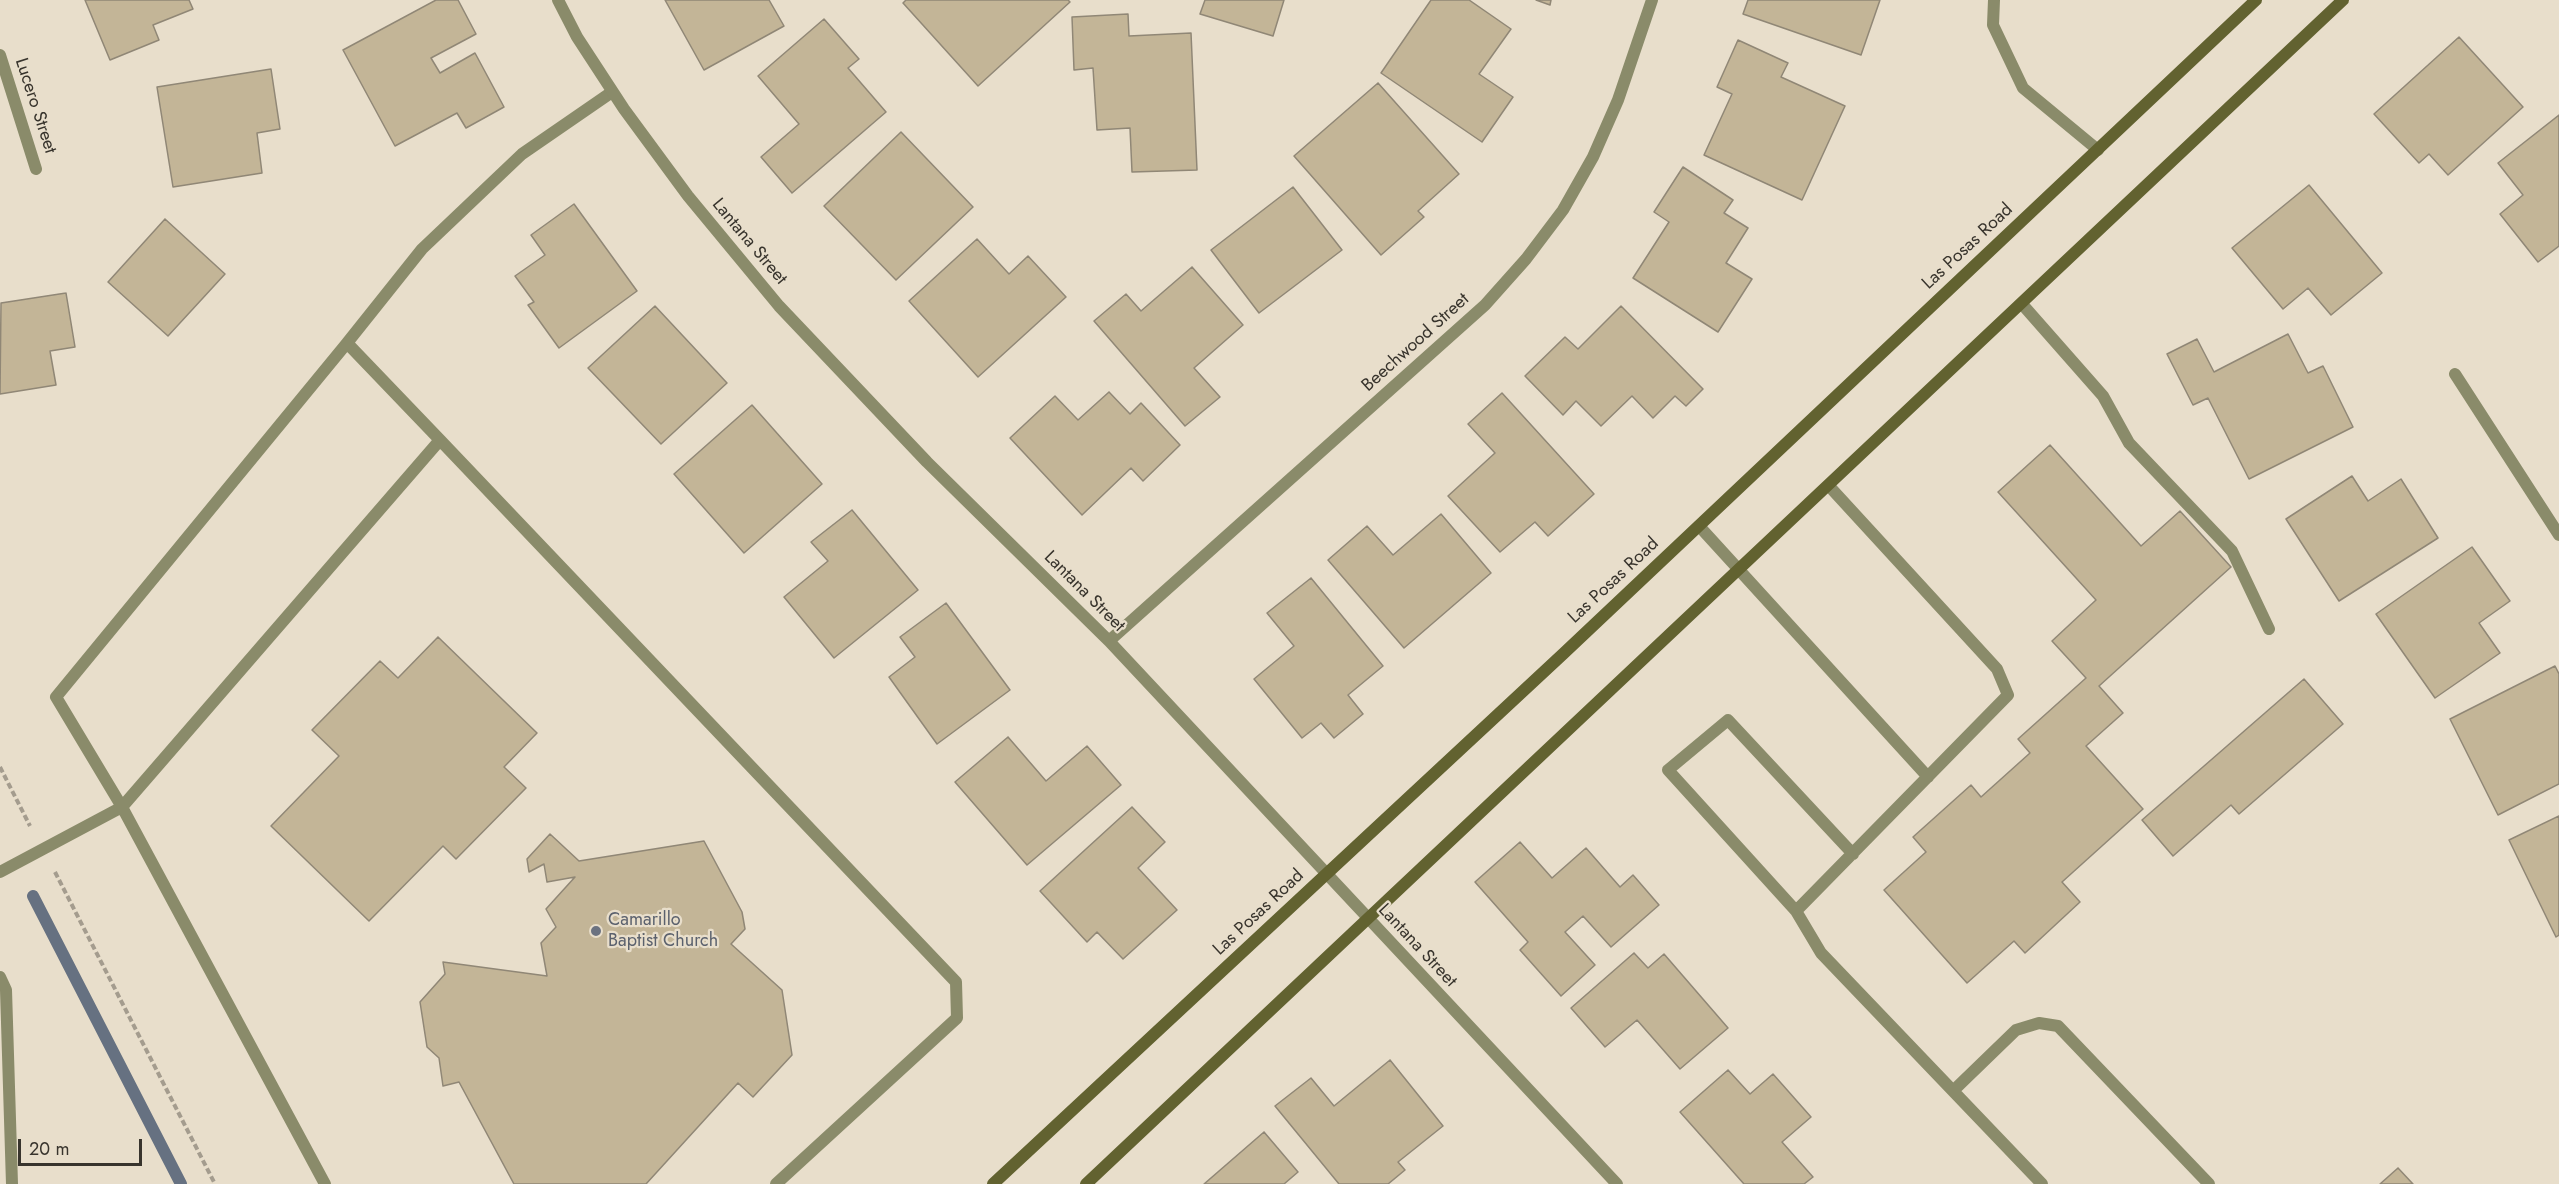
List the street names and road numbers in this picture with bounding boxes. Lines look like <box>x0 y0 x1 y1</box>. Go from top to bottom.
street label: Lucero Street <box>9 56 61 156</box>
street label: Lantana Street <box>707 195 791 289</box>
street label: Las Posas Road <box>1918 200 2018 294</box>
street label: Beechwood Street <box>1358 289 1474 397</box>
street label: Las Posas Road <box>1564 534 1664 628</box>
street label: Lantana Street <box>1039 547 1129 637</box>
street label: Las Posas Road <box>1209 866 1309 960</box>
street label: Lantana Street <box>1373 900 1461 992</box>

